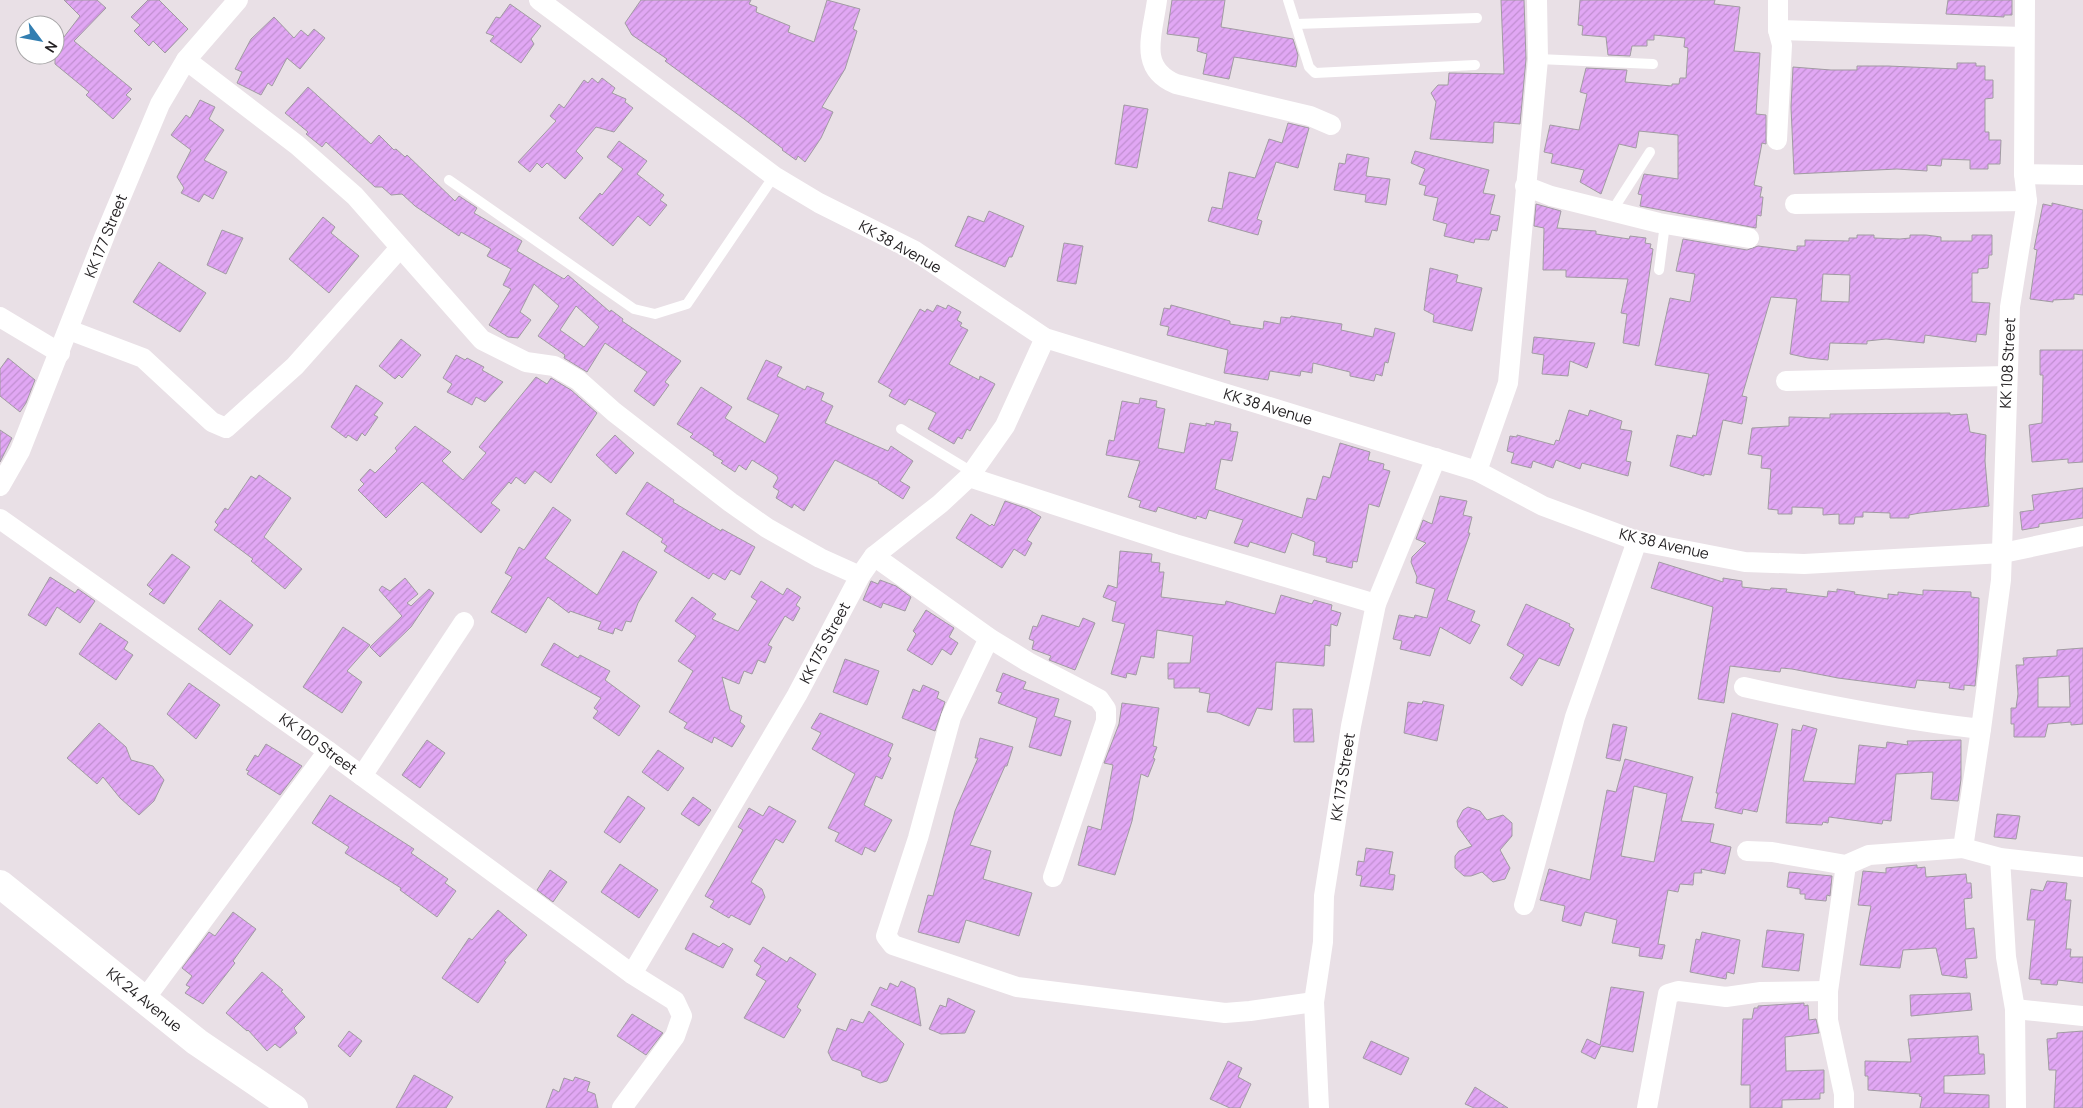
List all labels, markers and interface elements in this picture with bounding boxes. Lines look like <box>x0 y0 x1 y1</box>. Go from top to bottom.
north arrow <box>15 15 65 65</box>
text: N <box>41 38 62 56</box>
street label: KK 177 Street <box>79 191 132 281</box>
street label: KK 38 Avenue <box>855 215 946 278</box>
street label: KK 108 Street <box>1995 317 2020 409</box>
street label: KK 38 Avenue <box>1221 383 1315 430</box>
street label: KK 38 Avenue <box>1617 523 1711 564</box>
street label: KK 175 Street <box>794 598 855 687</box>
street label: KK 100 Street <box>275 708 362 779</box>
street label: KK 173 Street <box>1325 731 1360 823</box>
street label: KK 24 Avenue <box>102 963 187 1037</box>

